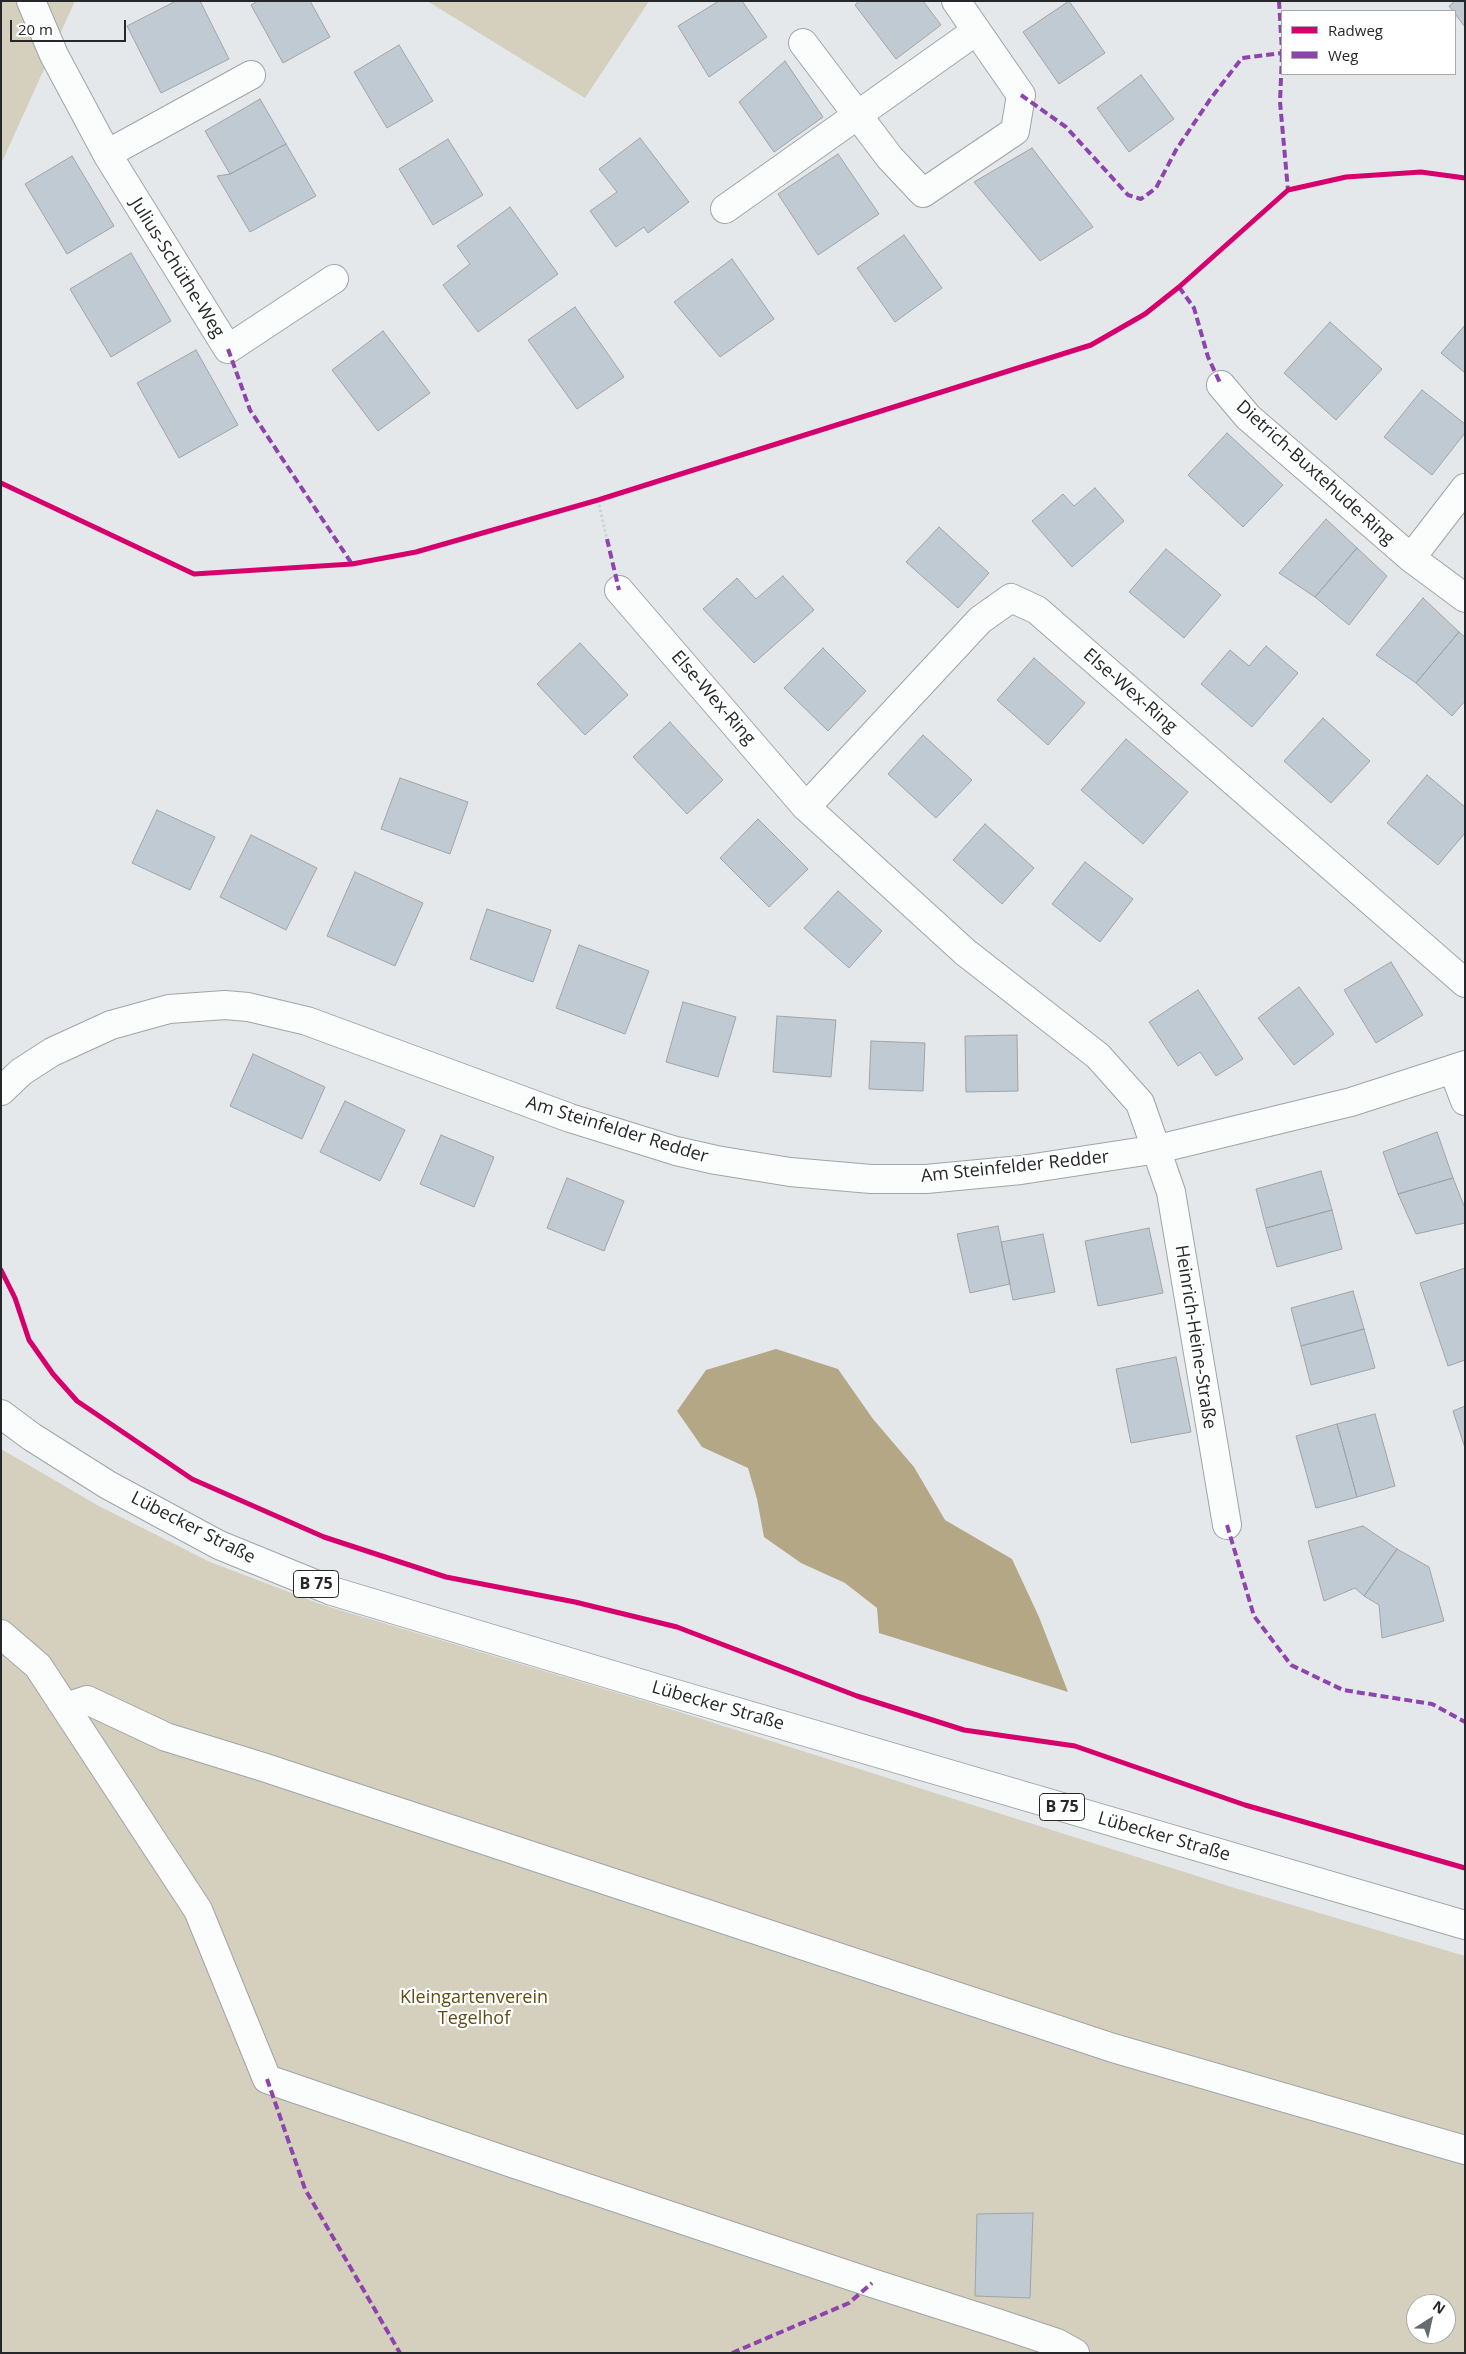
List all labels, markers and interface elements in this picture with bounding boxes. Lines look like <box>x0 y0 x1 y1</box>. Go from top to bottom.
scale bar <box>12 10 129 42</box>
legend <box>1281 10 1456 75</box>
text: 20 m <box>18 19 53 39</box>
text: Radweg <box>1328 20 1383 40</box>
text: Weg <box>1328 45 1358 65</box>
street label: Julius-Schüthe-Weg <box>125 194 229 342</box>
street label: Dietrich-Buxtehude-Ring <box>1231 396 1399 550</box>
street label: Else-Wex-Ring <box>1079 644 1181 738</box>
street label: Else-Wex-Ring <box>666 647 760 749</box>
street label: Am Steinfelder Redder <box>523 1092 711 1168</box>
street label: Am Steinfelder Redder <box>920 1146 1110 1188</box>
street label: Heinrich-Heine-Straße <box>1170 1243 1220 1431</box>
street label: Lübecker Straße <box>127 1487 259 1569</box>
road number: B 75 <box>294 1570 338 1598</box>
street label: Lübecker Straße <box>649 1677 787 1735</box>
road number: B 75 <box>1040 1794 1084 1820</box>
street label: Lübecker Straße <box>1095 1808 1233 1866</box>
park label: Kleingartenverein Tegelhof <box>400 1987 548 2030</box>
north arrow <box>1406 2294 1456 2344</box>
text: N <box>1429 2296 1449 2318</box>

